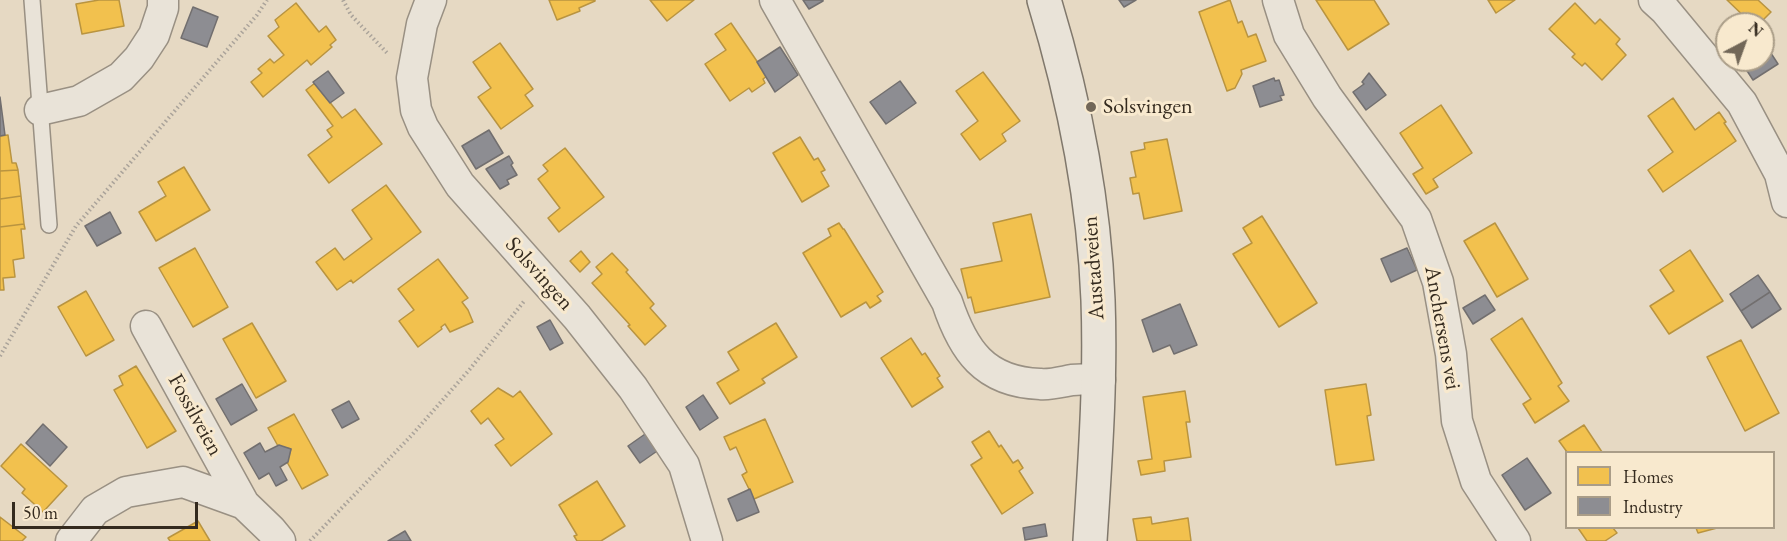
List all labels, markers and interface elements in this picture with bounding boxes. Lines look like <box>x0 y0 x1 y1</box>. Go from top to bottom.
north arrow <box>1715 12 1775 72</box>
text: N <box>1744 17 1768 42</box>
place label: Solsvingen <box>1103 94 1193 120</box>
marker: Solsvingen <box>1084 100 1098 114</box>
street label: Austadveien <box>1077 215 1111 321</box>
street label: Solsvingen <box>499 232 579 316</box>
street label: Anchersens vei <box>1418 264 1466 392</box>
street label: Fossilveien <box>162 369 228 461</box>
legend <box>1565 451 1775 529</box>
text: Homes <box>1623 465 1673 488</box>
scale bar <box>15 490 201 528</box>
text: Industry <box>1623 495 1683 518</box>
text: 50 m <box>23 501 58 524</box>

